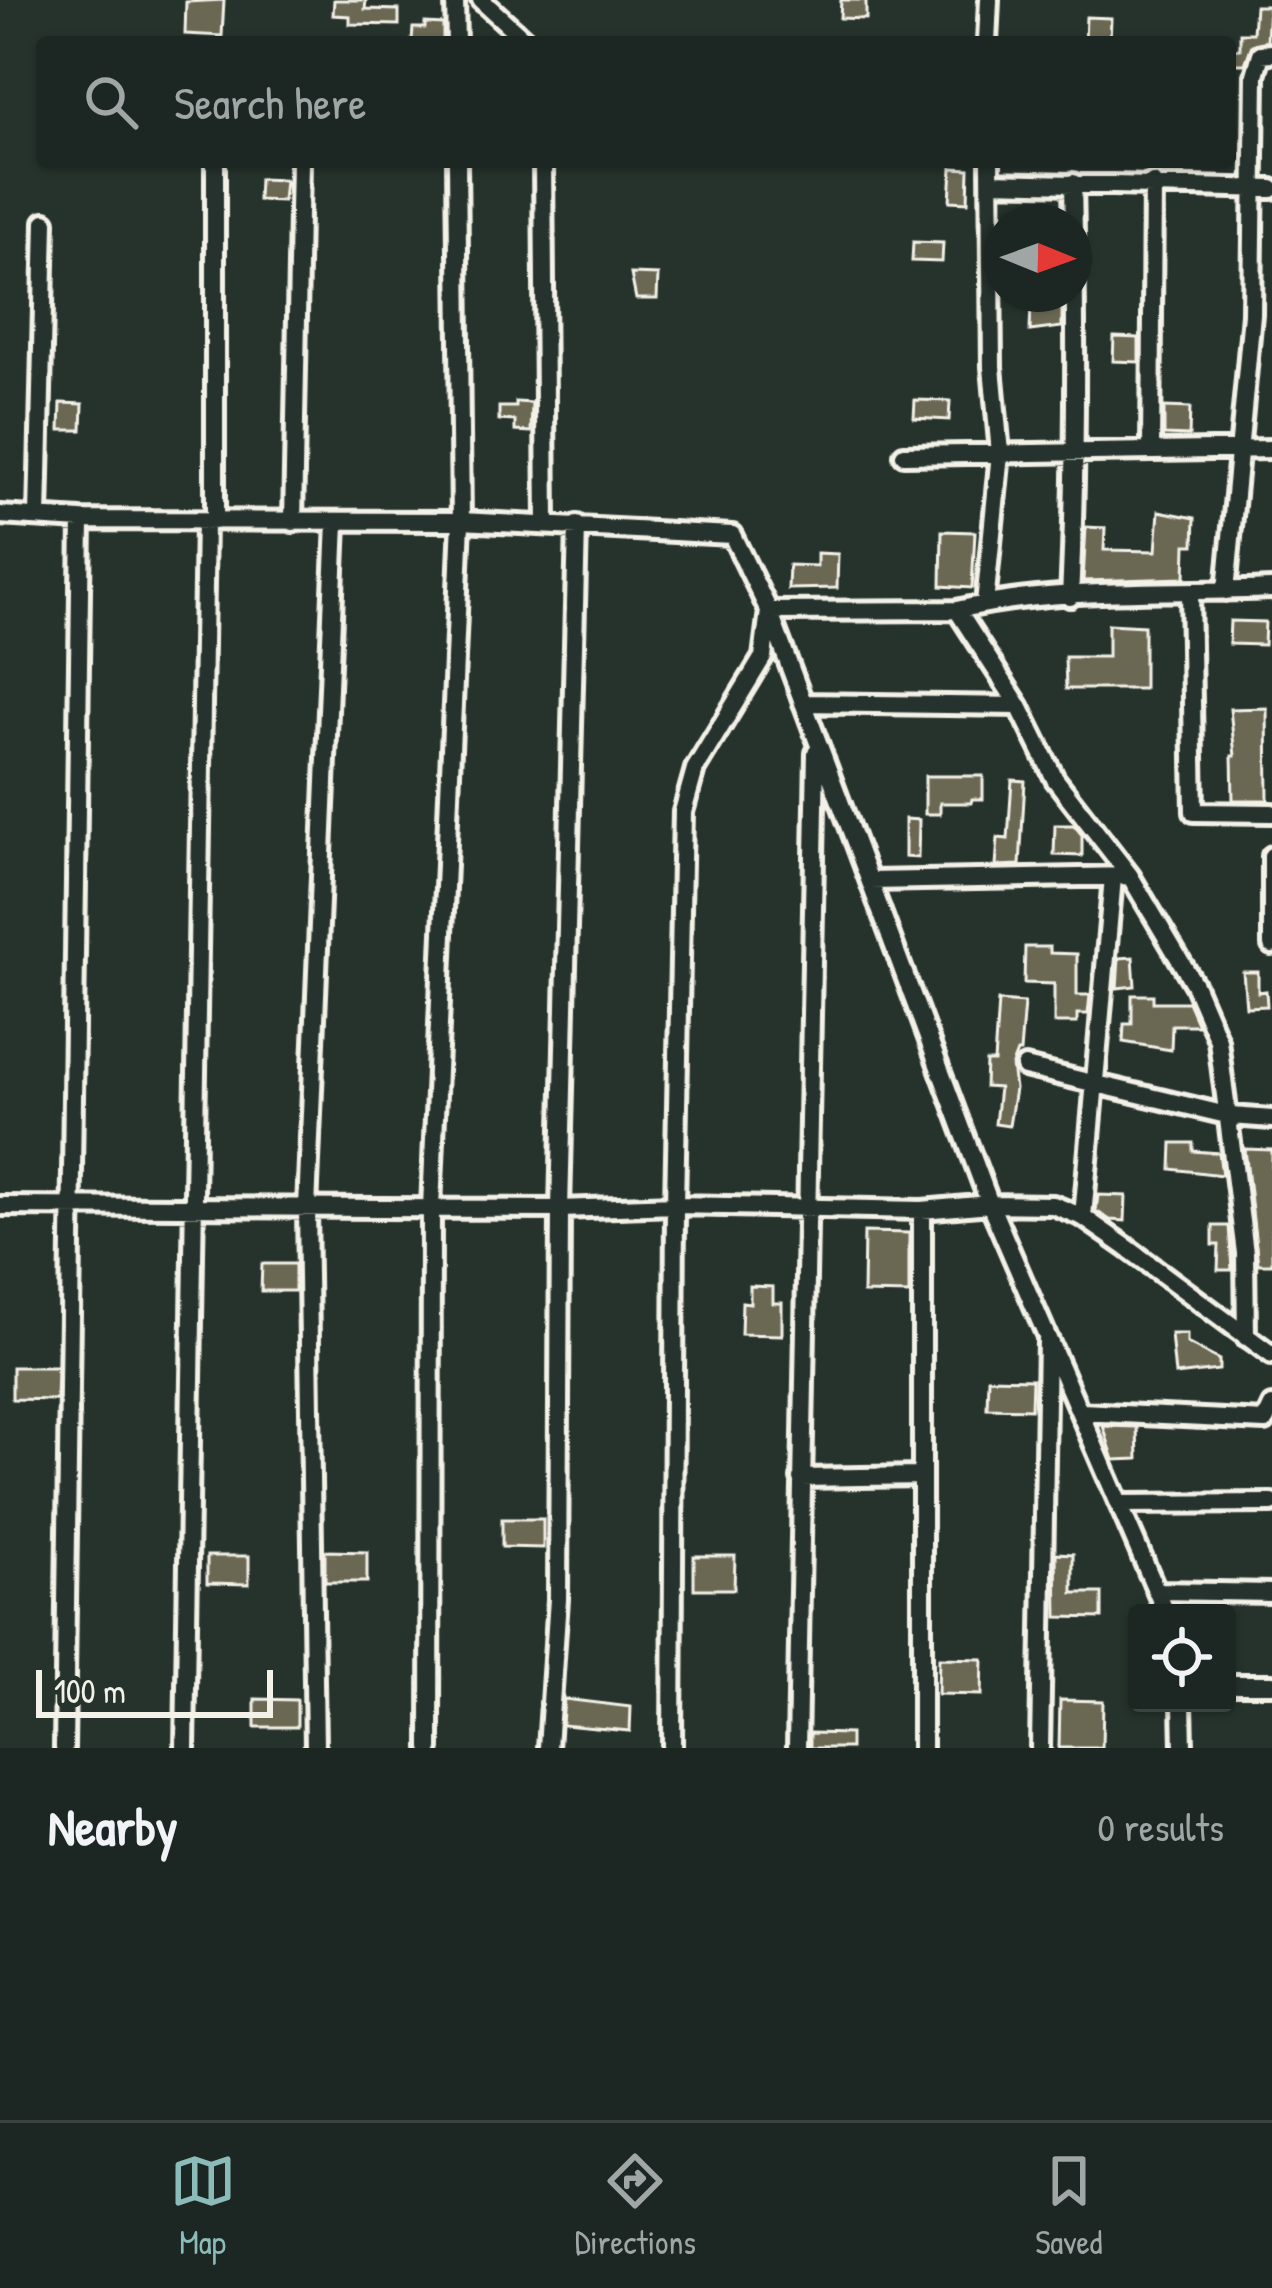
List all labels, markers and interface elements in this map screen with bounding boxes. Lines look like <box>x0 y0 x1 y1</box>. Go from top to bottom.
search box <box>36 36 1236 168</box>
icon: search <box>78 69 144 135</box>
text: Search here <box>174 72 366 133</box>
north arrow <box>984 204 1092 312</box>
map controls <box>1128 1604 1236 1712</box>
button: locate <box>1128 1604 1236 1712</box>
scale bar <box>36 1664 273 1717</box>
text: 100 m <box>54 1669 126 1713</box>
text: Nearby <box>48 1792 178 1861</box>
text: 0 results <box>1098 1800 1224 1853</box>
tab: Map <box>170 2148 236 2264</box>
tab: Directions <box>575 2148 696 2264</box>
tab: Saved <box>1035 2148 1102 2264</box>

